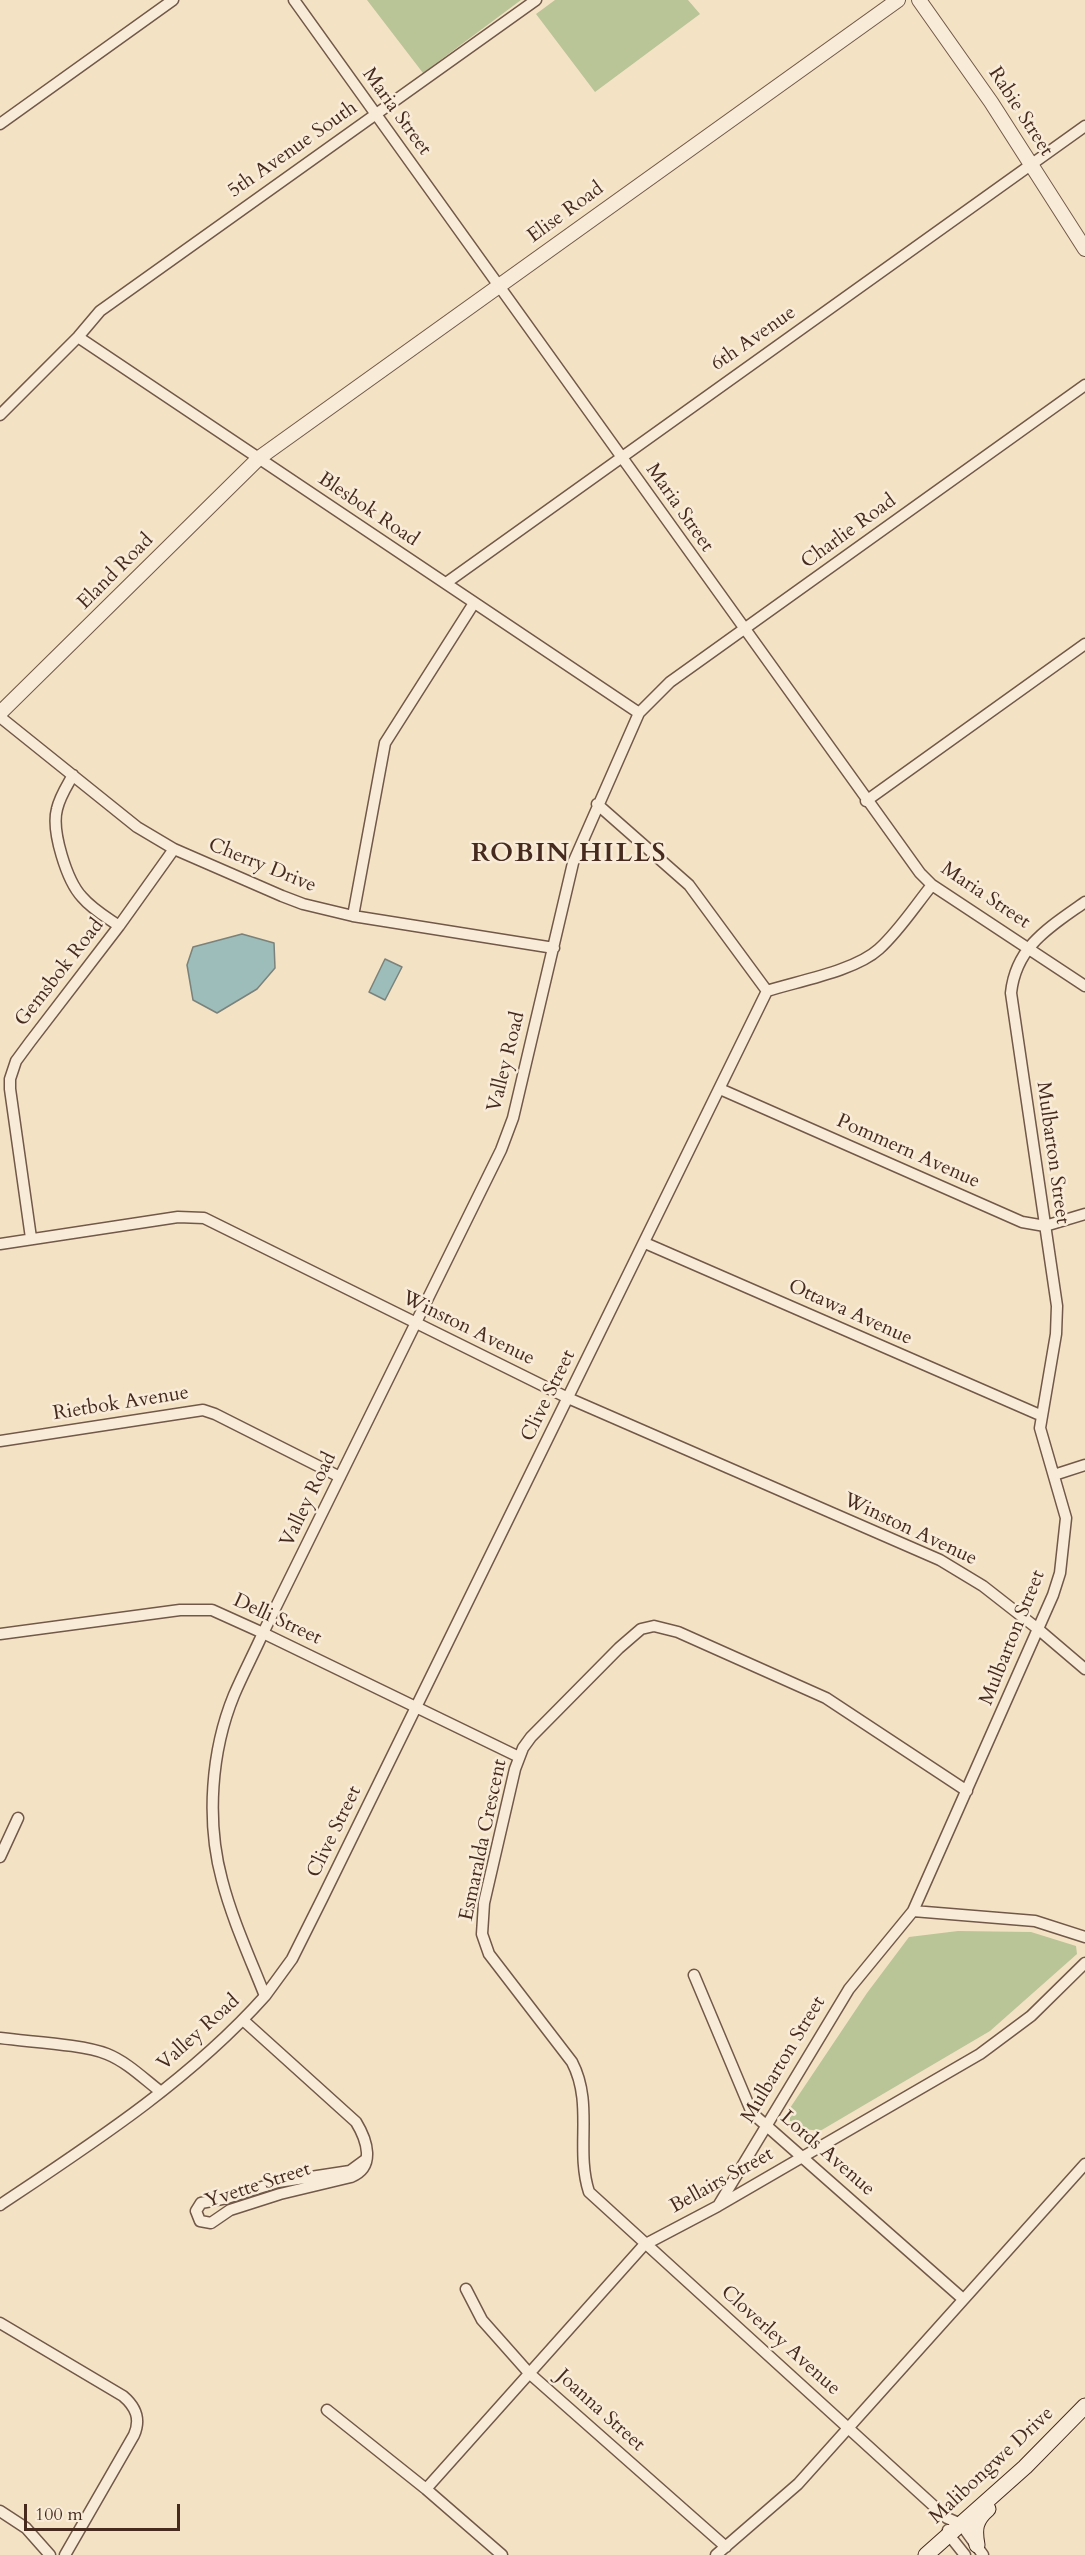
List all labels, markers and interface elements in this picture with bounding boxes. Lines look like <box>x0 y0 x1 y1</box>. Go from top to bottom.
street label: Maria Street <box>356 63 436 161</box>
street label: Rabie Street <box>982 63 1058 161</box>
street label: 5th Avenue South <box>224 97 362 203</box>
street label: Elise Road <box>523 177 609 249</box>
street label: 6th Avenue <box>707 301 801 377</box>
street label: Maria Street <box>640 459 718 557</box>
street label: Blesbok Road <box>313 468 423 552</box>
street label: Charlie Road <box>797 490 901 574</box>
street label: Eland Road <box>73 529 159 615</box>
street label: Cherry Drive <box>205 833 319 899</box>
district label: ROBIN HILLS <box>471 839 667 871</box>
street label: Maria Street <box>936 857 1034 935</box>
street label: Gemsbok Road <box>10 914 110 1032</box>
street label: Valley Road <box>483 1009 531 1115</box>
street label: Mulbarton Street <box>1030 1080 1074 1226</box>
street label: Pommern Avenue <box>833 1110 983 1194</box>
street label: Ottawa Avenue <box>784 1275 916 1351</box>
street label: Winston Avenue <box>398 1287 538 1371</box>
street label: Clive Street <box>517 1346 581 1446</box>
street label: Rietbok Avenue <box>51 1381 191 1427</box>
street label: Valley Road <box>276 1449 342 1551</box>
street label: Winston Avenue <box>839 1489 981 1571</box>
street label: Mulbarton Street <box>975 1567 1051 1709</box>
street label: Delli Street <box>229 1589 325 1651</box>
street label: Esmaralda Crescent <box>455 1757 513 1923</box>
street label: Clive Street <box>303 1782 367 1882</box>
street label: Valley Road <box>153 1990 245 2076</box>
street label: Mulbarton Street <box>737 1992 831 2128</box>
street label: Lords Avenue <box>775 2106 879 2202</box>
street label: Bellairs Street <box>666 2143 778 2219</box>
street label: Yvette Street <box>202 2158 314 2214</box>
street label: Cloverley Avenue <box>715 2281 845 2401</box>
street label: Joanna Street <box>551 2365 649 2457</box>
street label: Malibongwe Drive <box>925 2402 1059 2530</box>
scale bar <box>27 2492 183 2530</box>
text: 100 m <box>35 2502 83 2527</box>

